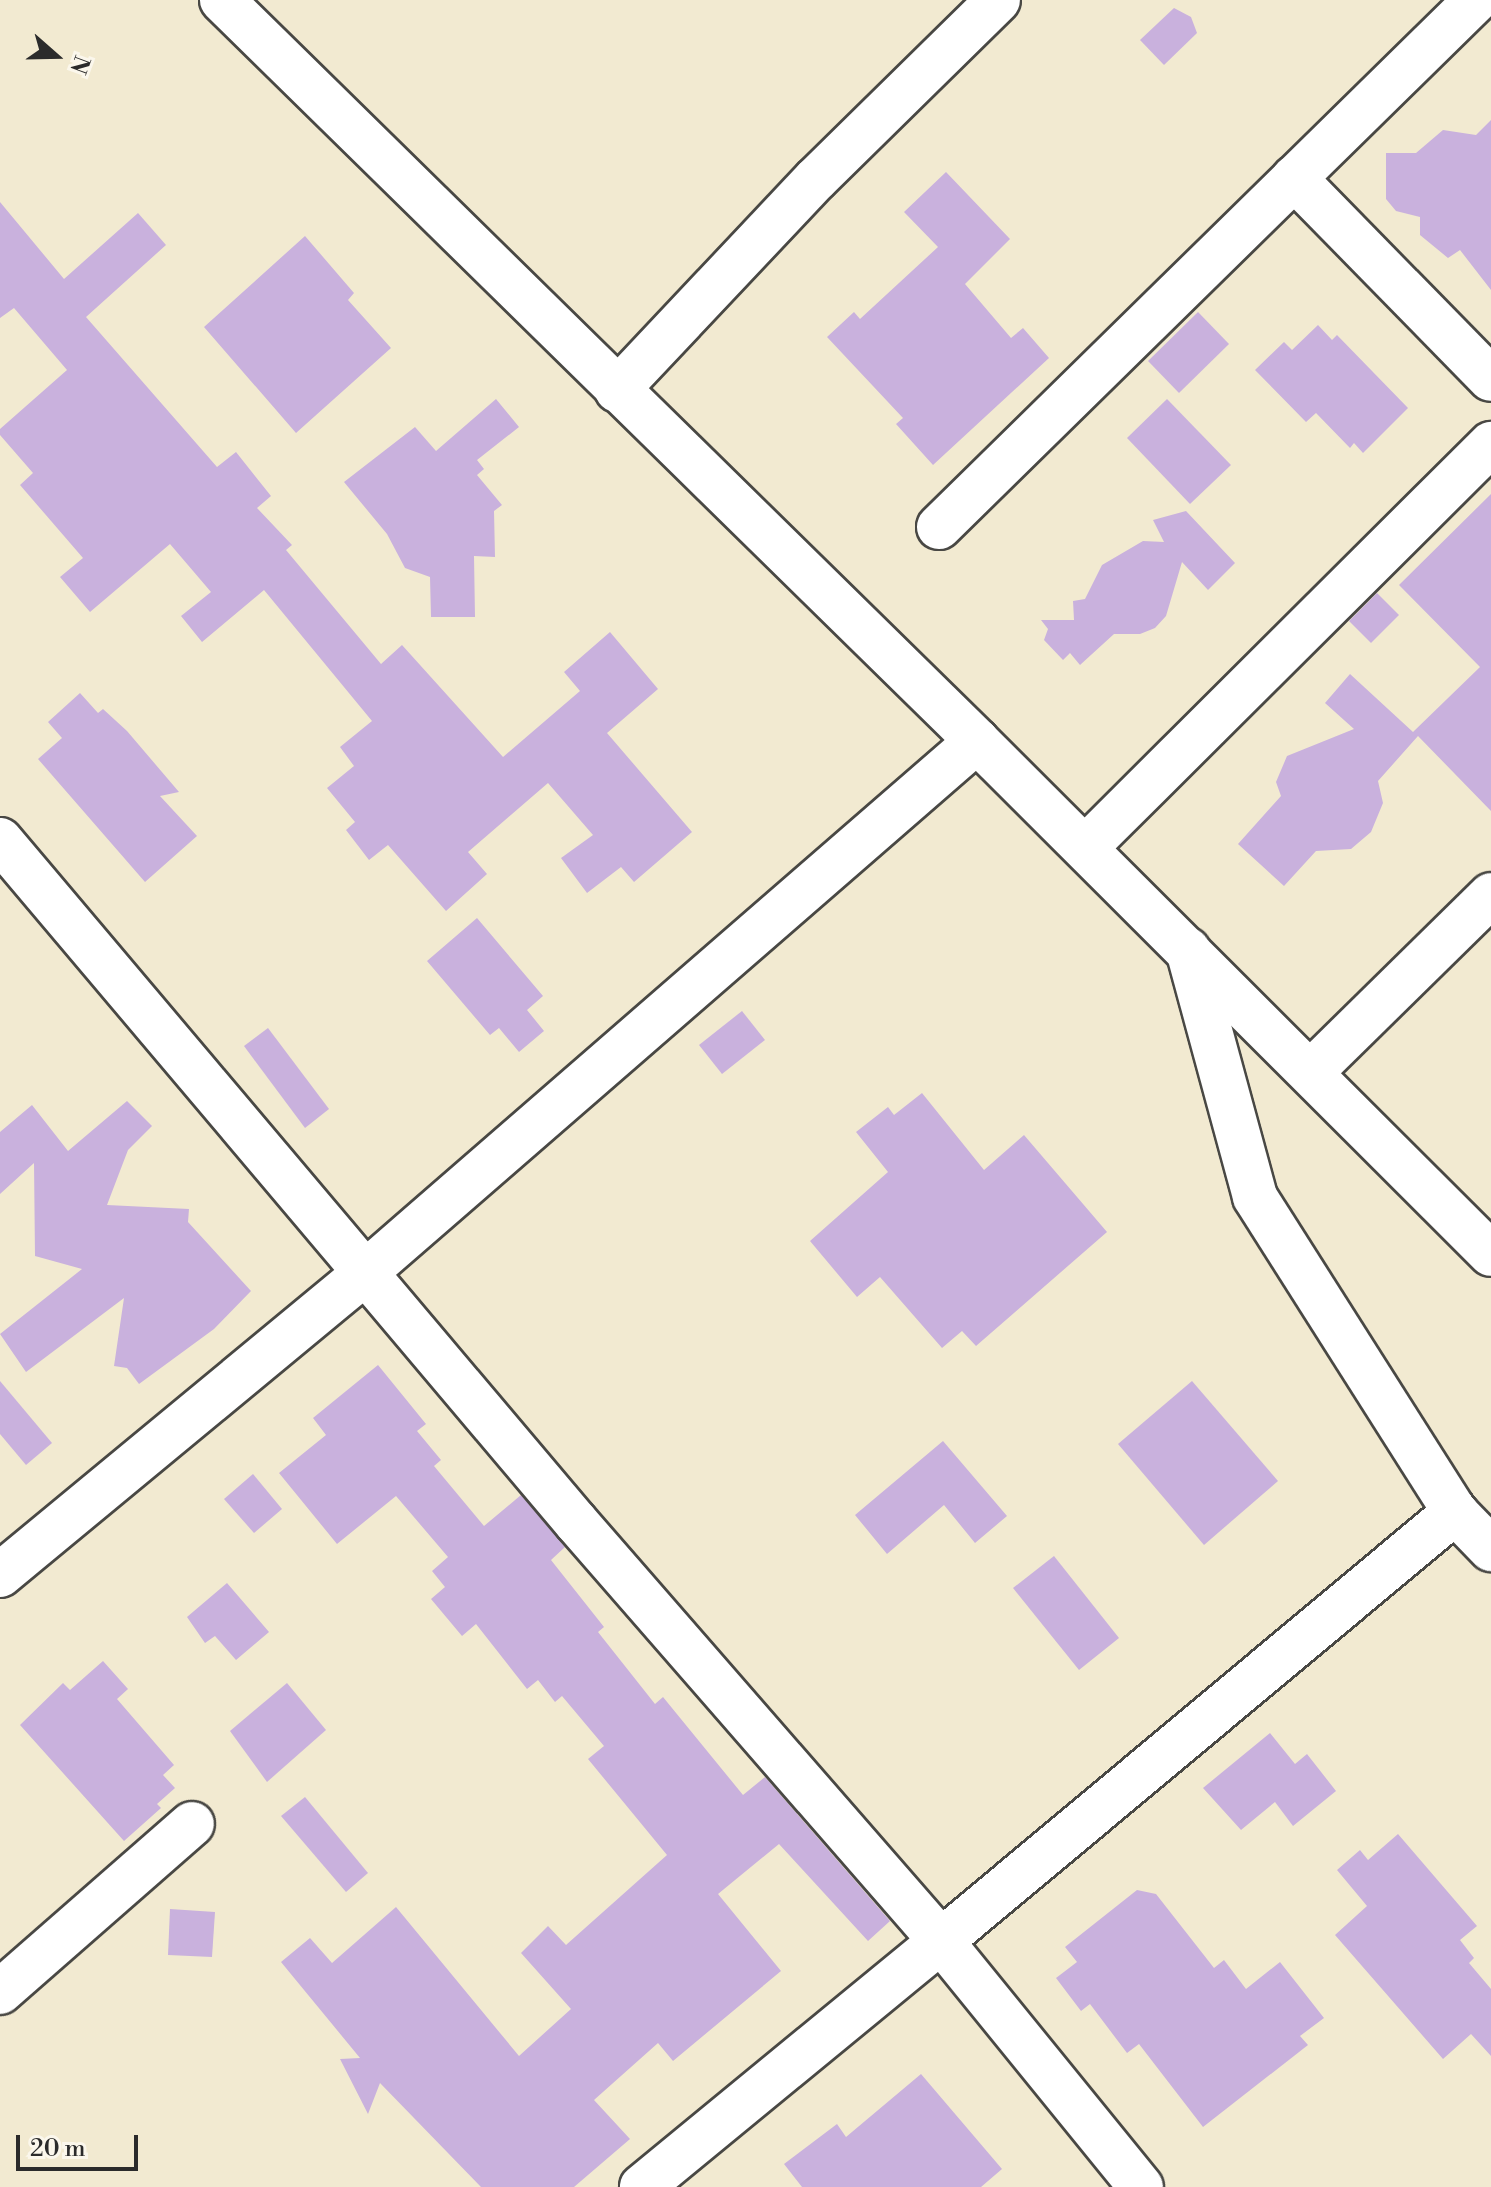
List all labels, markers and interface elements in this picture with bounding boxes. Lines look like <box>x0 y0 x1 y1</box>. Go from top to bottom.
north arrow <box>16 16 96 96</box>
text: N <box>63 52 95 77</box>
scale bar <box>20 2119 142 2169</box>
text: 20 m <box>30 2134 86 2164</box>

